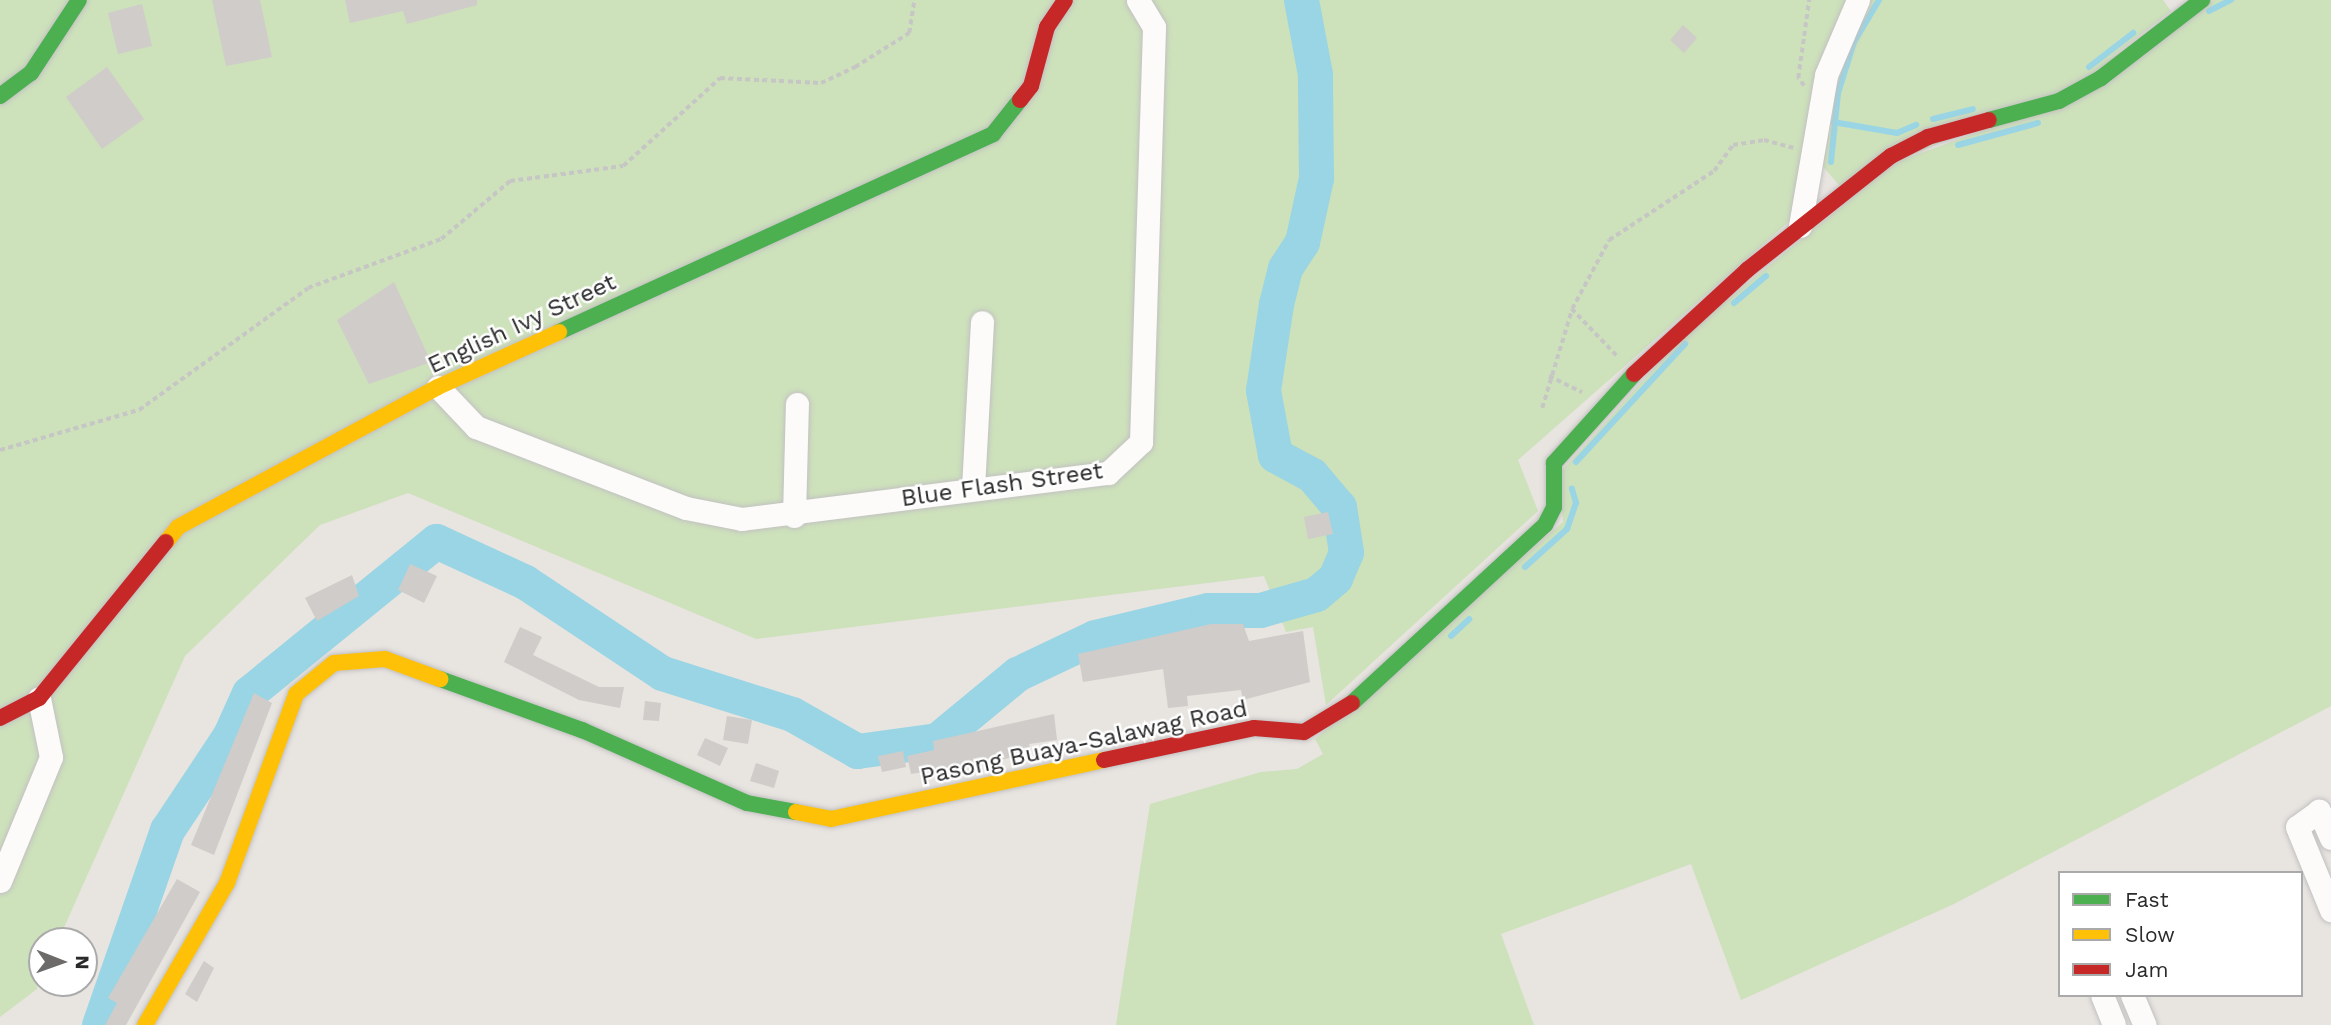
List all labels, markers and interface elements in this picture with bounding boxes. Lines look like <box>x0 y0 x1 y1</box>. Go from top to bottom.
street label: English Ivy Street <box>423 268 621 380</box>
street label: Blue Flash Street <box>899 457 1105 513</box>
street label: Pasong Buaya-Salawag Road <box>918 694 1250 792</box>
legend <box>2058 871 2303 997</box>
text: Fast <box>2125 887 2169 912</box>
text: Slow <box>2125 922 2175 947</box>
north arrow <box>28 927 98 997</box>
text: N <box>71 955 94 970</box>
text: Jam <box>2125 957 2168 982</box>

